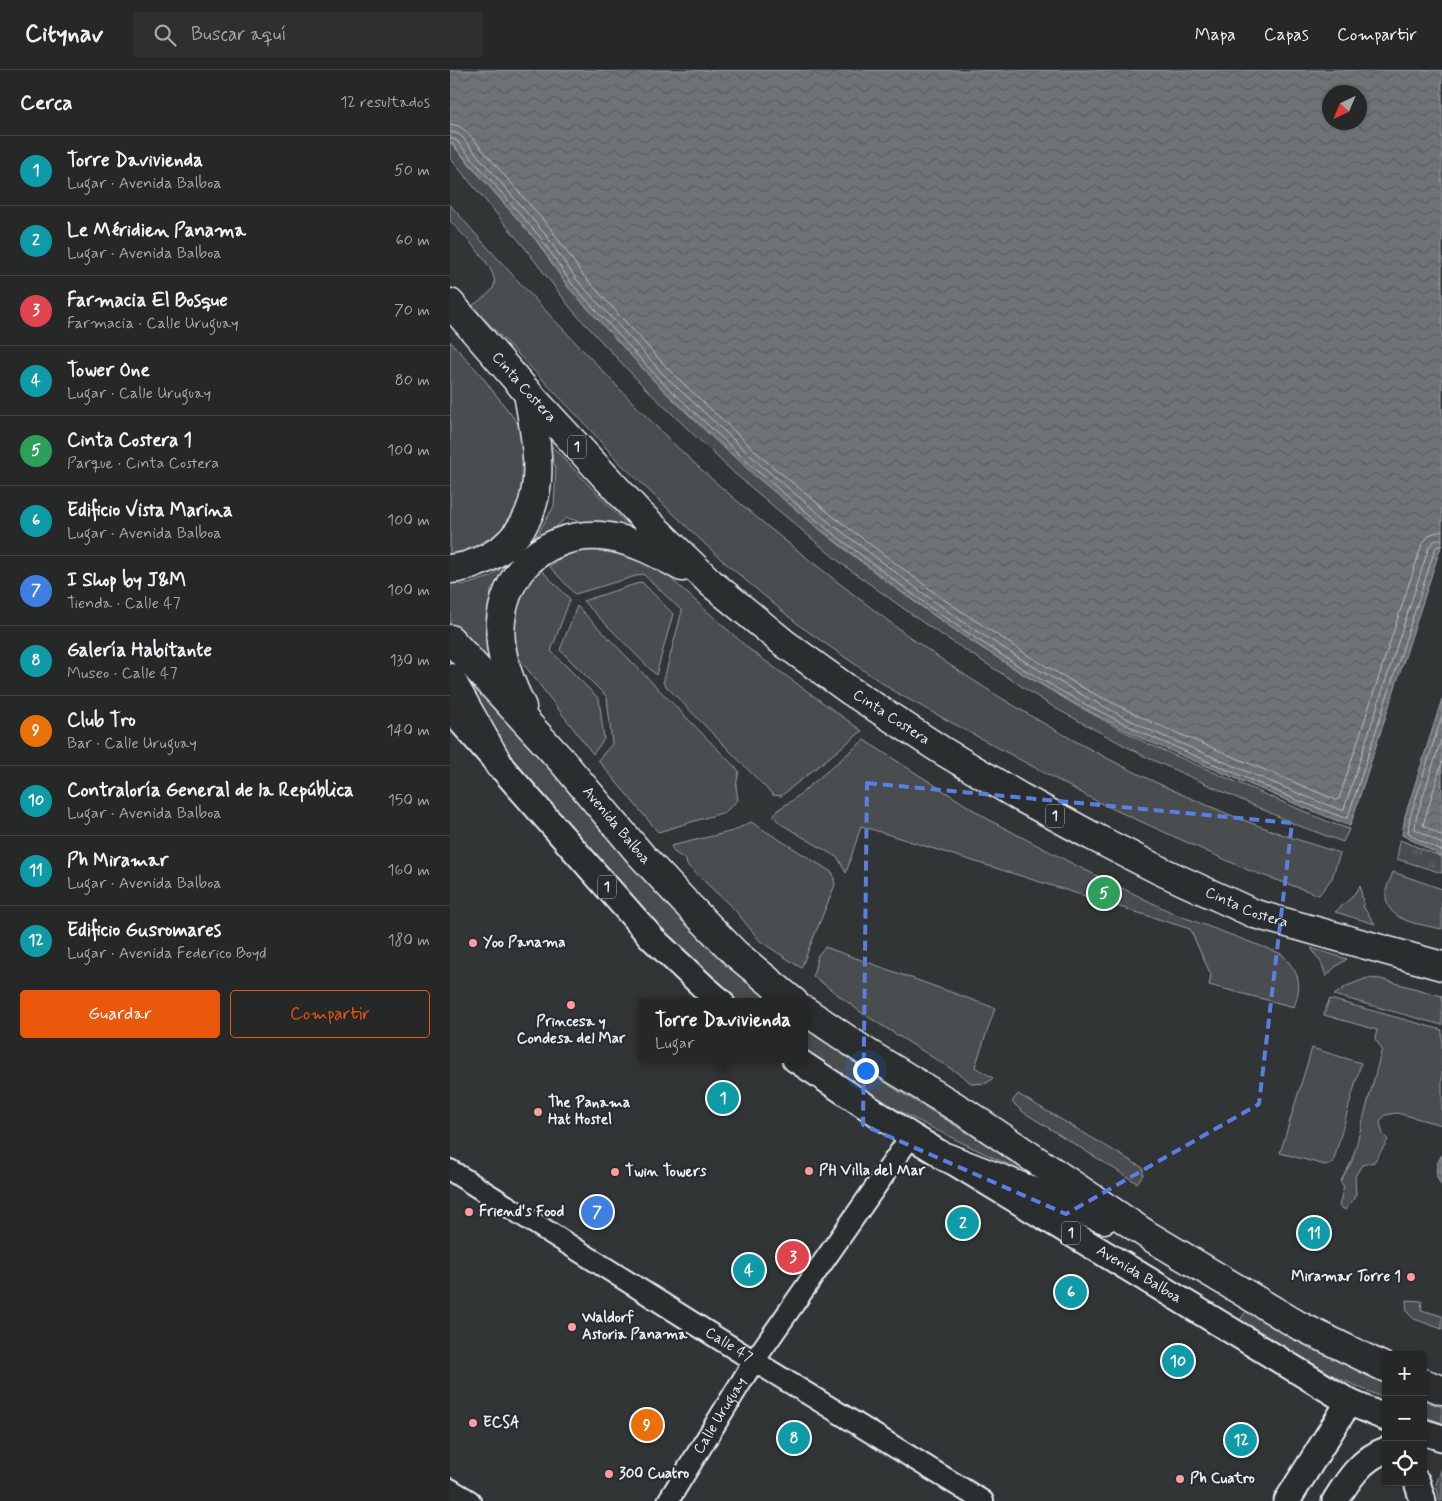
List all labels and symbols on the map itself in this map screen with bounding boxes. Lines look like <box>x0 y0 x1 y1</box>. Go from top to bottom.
north arrow <box>1322 85 1367 130</box>
street label: Cinta Costera <box>487 348 560 427</box>
road number: 1 <box>568 436 586 458</box>
street label: Cinta Costera <box>849 685 933 750</box>
street label: Avenida Balboa <box>578 782 655 869</box>
road number: 1 <box>1046 804 1064 828</box>
pin: 5 <box>1088 874 1120 912</box>
road number: 1 <box>598 876 616 899</box>
street label: Cinta Costera <box>1202 882 1290 933</box>
place label: Yoo Panama <box>483 933 566 953</box>
marker: Yoo Panama <box>467 937 479 949</box>
marker: Princesa y Condesa del Mar <box>565 999 577 1011</box>
place label: Princesa y Condesa del Mar <box>517 1012 626 1049</box>
your location <box>853 1058 879 1084</box>
pin: 1 <box>707 1079 739 1117</box>
place label: The Panama Hat Hostel <box>548 1093 631 1130</box>
marker: The Panama Hat Hostel <box>532 1106 544 1118</box>
place label: PH Villa del Mar <box>819 1161 926 1181</box>
place label: Twin Towers <box>625 1162 707 1182</box>
marker: PH Villa del Mar <box>803 1165 815 1177</box>
marker: Twin Towers <box>609 1166 621 1178</box>
pin: 7 <box>581 1193 613 1231</box>
place label: Friend's Food <box>479 1202 564 1222</box>
pin: 2 <box>947 1204 979 1242</box>
marker: Friend's Food <box>463 1206 475 1218</box>
pin: 11 <box>1298 1214 1330 1252</box>
road number: 1 <box>1062 1222 1080 1244</box>
pin: 3 <box>777 1238 809 1276</box>
street label: Avenida Balboa <box>1093 1241 1186 1308</box>
pin: 4 <box>733 1251 765 1289</box>
place label: Miramar Torre 1 <box>1291 1267 1401 1287</box>
marker: Miramar Torre 1 <box>1405 1271 1417 1283</box>
pin: 6 <box>1055 1273 1087 1311</box>
place label: Waldorf Astoria Panama <box>581 1308 688 1345</box>
marker: Waldorf Astoria Panama <box>566 1321 578 1333</box>
street label: Calle 47 <box>701 1323 757 1368</box>
pin: 10 <box>1162 1342 1194 1380</box>
street label: Calle Uruguay <box>689 1374 752 1458</box>
pin: 9 <box>631 1406 663 1444</box>
place label: ECSA <box>483 1413 520 1433</box>
marker: ECSA <box>467 1417 479 1429</box>
pin: 8 <box>778 1419 810 1457</box>
pin: 12 <box>1225 1421 1257 1459</box>
place label: 300 Cuatro <box>619 1464 689 1484</box>
marker: 300 Cuatro <box>603 1468 615 1480</box>
place label: Ph Cuatro <box>1190 1469 1255 1489</box>
marker: Ph Cuatro <box>1174 1473 1186 1485</box>

